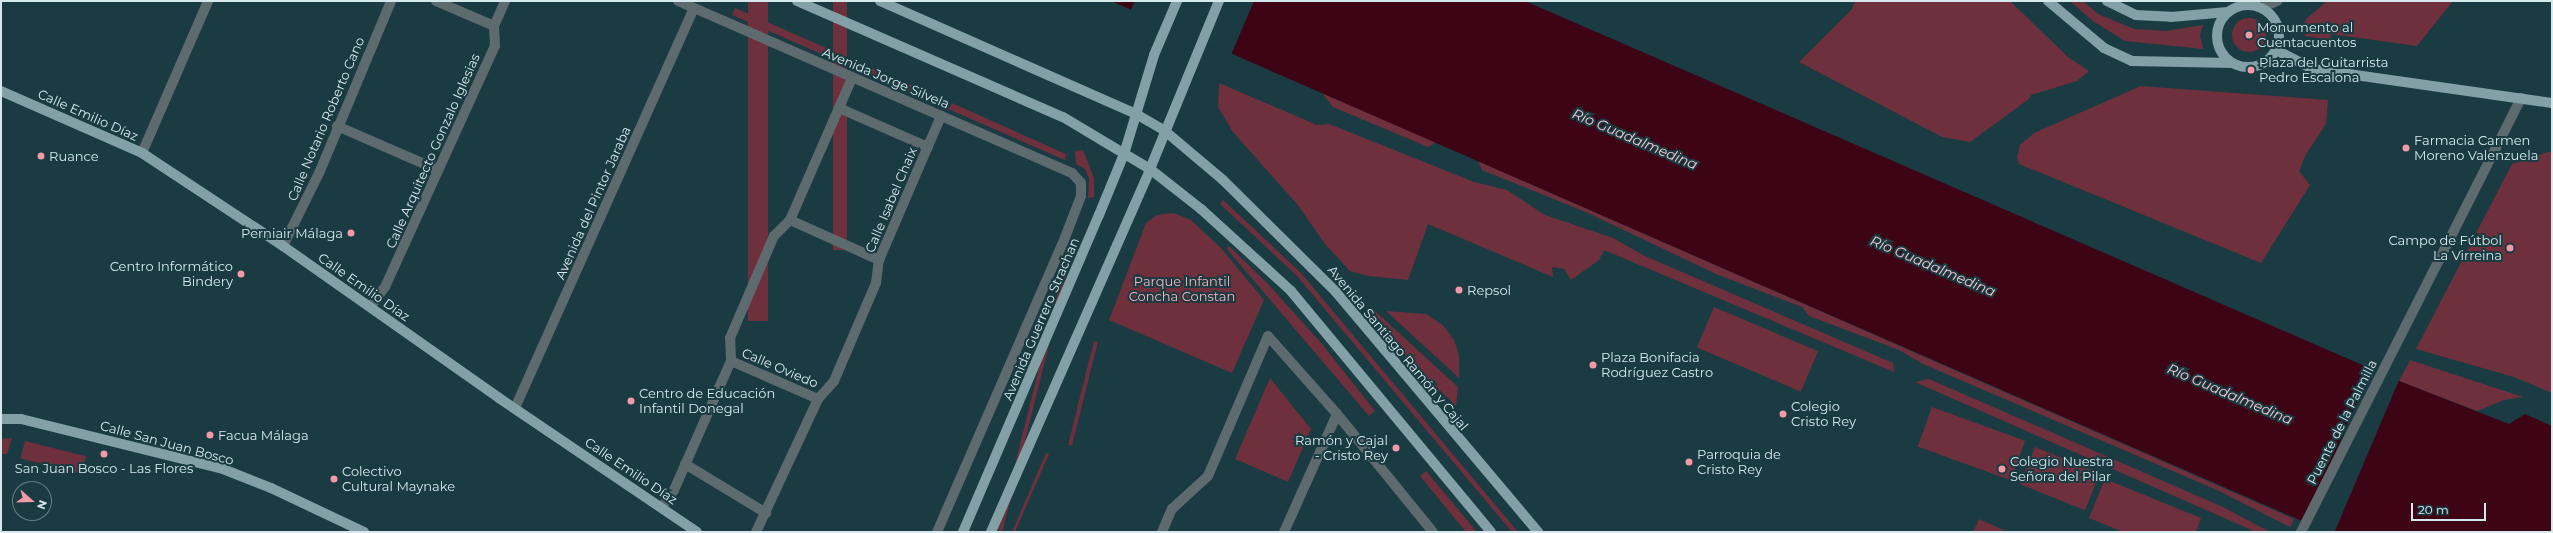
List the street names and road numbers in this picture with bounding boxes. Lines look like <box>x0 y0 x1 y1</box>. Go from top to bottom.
street label: Calle Notario Roberto Cano <box>284 35 368 203</box>
street label: Avenida Jorge Silvela <box>820 44 952 112</box>
street label: Calle Arquitecto Gonzalo Iglesias <box>383 51 483 251</box>
street label: Calle Emilio Díaz <box>35 86 141 144</box>
street label: Avenida del Pintor Jaraba <box>552 124 634 282</box>
street label: Calle Isabel Chaix <box>862 145 920 255</box>
street label: Avenida Guerrero Strachan <box>1000 235 1082 403</box>
street label: Calle Emilio Díaz <box>315 250 413 324</box>
street label: Avenida Santiago Ramón y Cajal <box>1324 262 1472 434</box>
street label: Calle Oviedo <box>740 345 820 391</box>
street label: Puente de la Palmilla <box>2304 357 2380 487</box>
street label: Calle San Juan Bosco <box>98 418 236 468</box>
street label: Calle Emilio Díaz <box>582 434 680 508</box>

